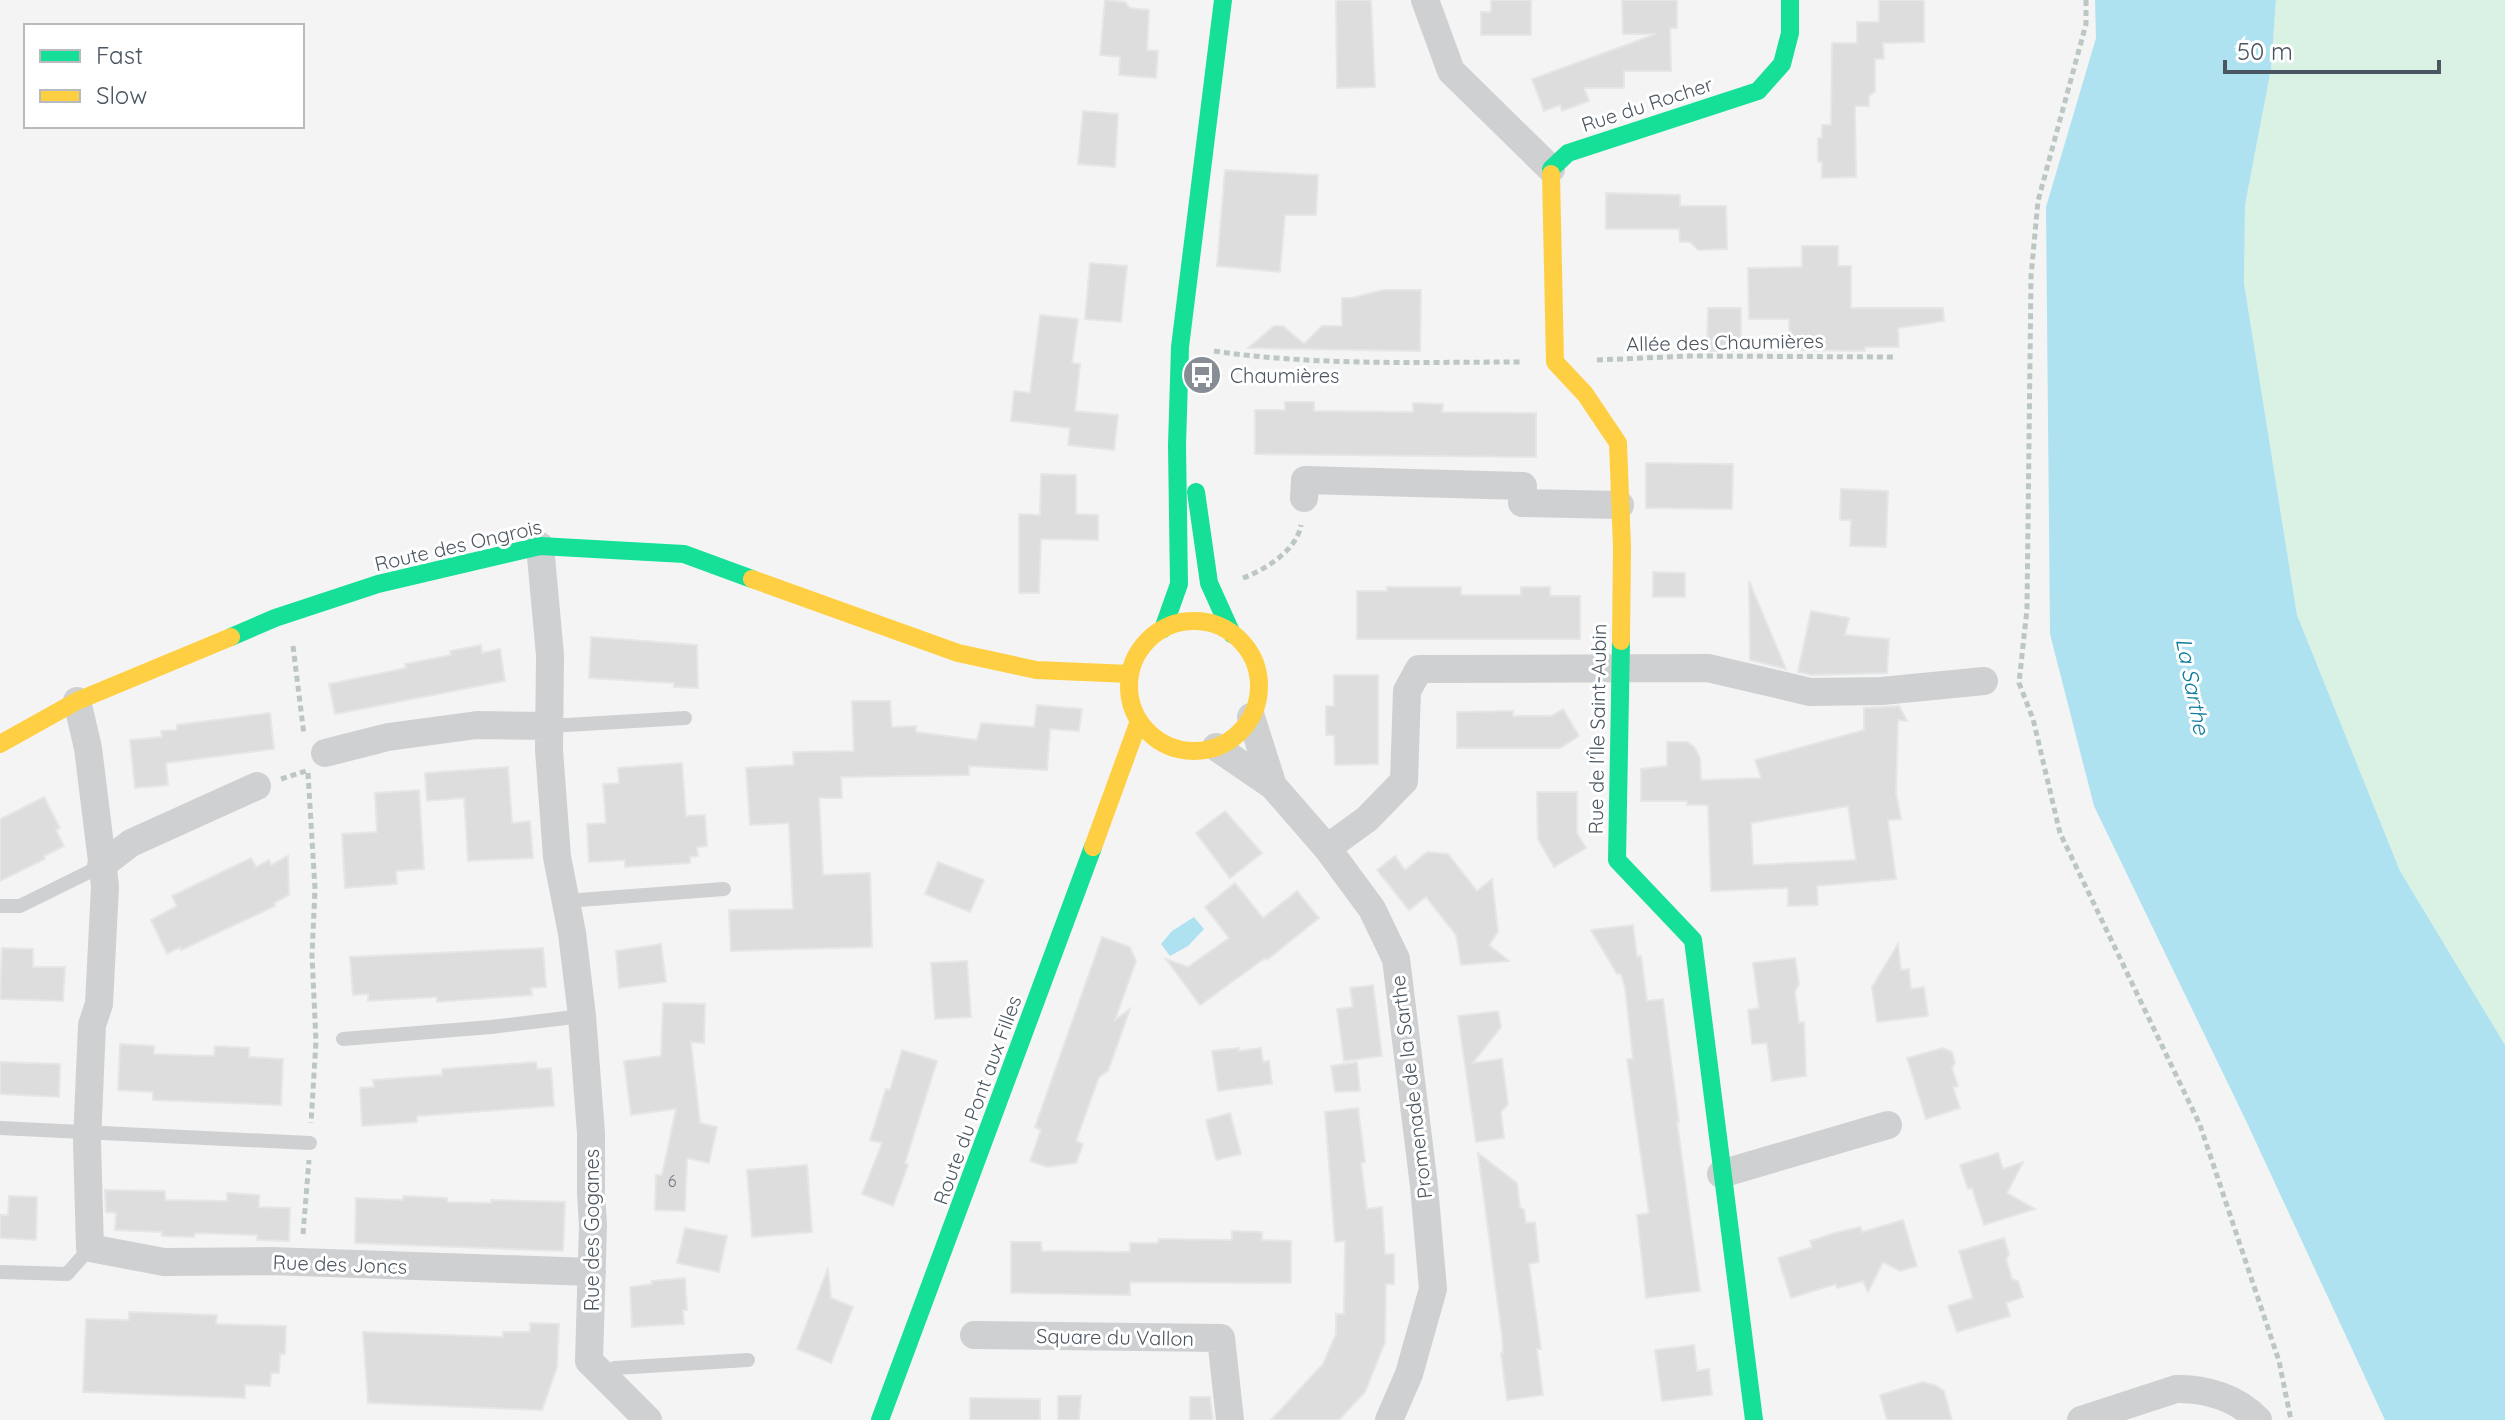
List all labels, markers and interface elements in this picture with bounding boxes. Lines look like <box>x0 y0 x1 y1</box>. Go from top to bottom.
legend <box>24 24 304 128</box>
scale bar <box>2225 24 2439 74</box>
text: 50 m <box>2237 36 2293 66</box>
text: Fast <box>96 40 143 70</box>
street label: Rue du Rocher <box>1578 71 1716 137</box>
text: Slow <box>96 80 147 110</box>
street label: Allée des Chaumières <box>1626 328 1824 356</box>
bus stop icon: Chaumières <box>1181 354 1223 396</box>
place label: Chaumières <box>1230 363 1339 388</box>
street label: Route des Ongrois <box>372 514 544 576</box>
street label: Rue de l'Île Saint-Aubin <box>1583 623 1611 835</box>
water label: La Sarthe <box>2170 635 2216 738</box>
street label: Promenade de la Sarthe <box>1385 974 1437 1200</box>
street label: Route du Pont aux Filles <box>927 992 1027 1208</box>
street label: Rue des Goganes <box>579 1149 604 1311</box>
house number: 6 <box>668 1171 677 1191</box>
street label: Rue des Joncs <box>272 1249 408 1279</box>
street label: Square du Vallon <box>1036 1323 1194 1351</box>

